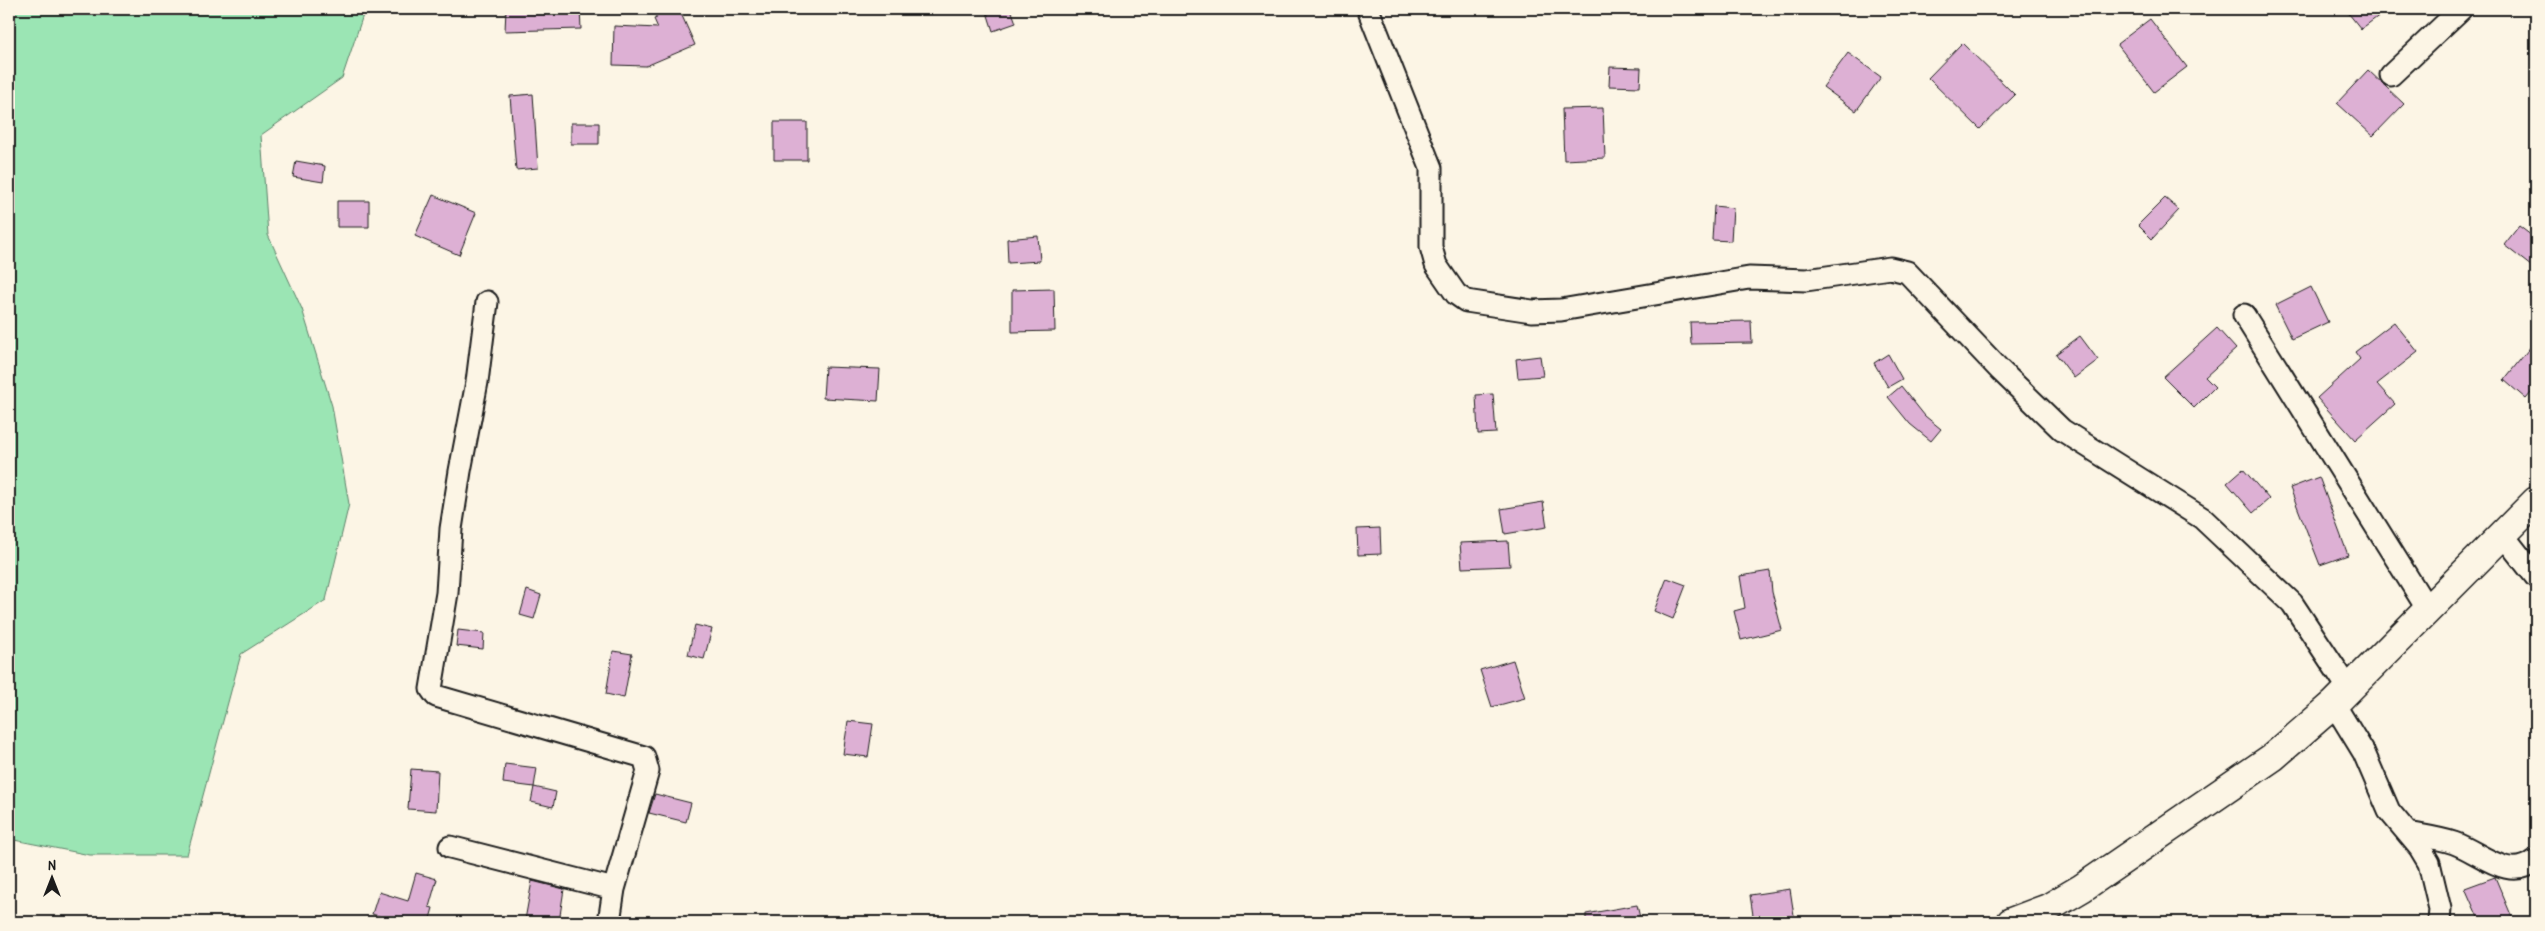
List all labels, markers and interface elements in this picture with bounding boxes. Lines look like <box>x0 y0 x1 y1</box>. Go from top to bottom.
north arrow <box>28 854 78 904</box>
text: N <box>48 855 56 874</box>

